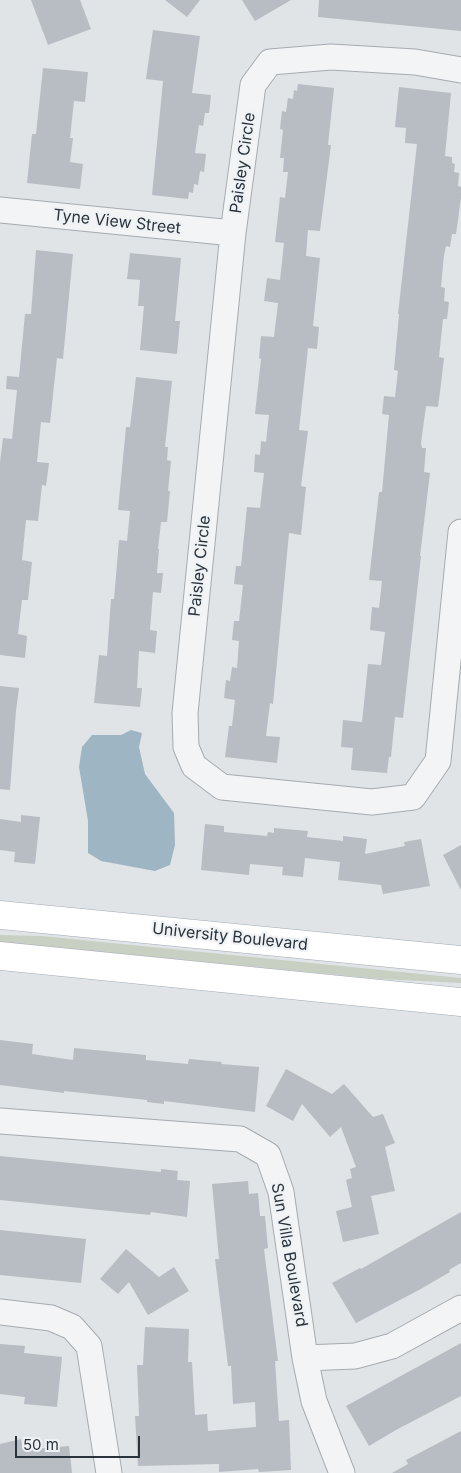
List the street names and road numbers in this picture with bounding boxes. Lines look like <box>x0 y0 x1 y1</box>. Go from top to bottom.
street label: Paisley Circle <box>226 111 260 215</box>
street label: Tyne View Street <box>52 206 182 238</box>
street label: Paisley Circle <box>185 514 215 618</box>
street label: University Boulevard <box>151 919 309 955</box>
street label: Sun Villa Boulevard <box>267 1182 311 1328</box>

